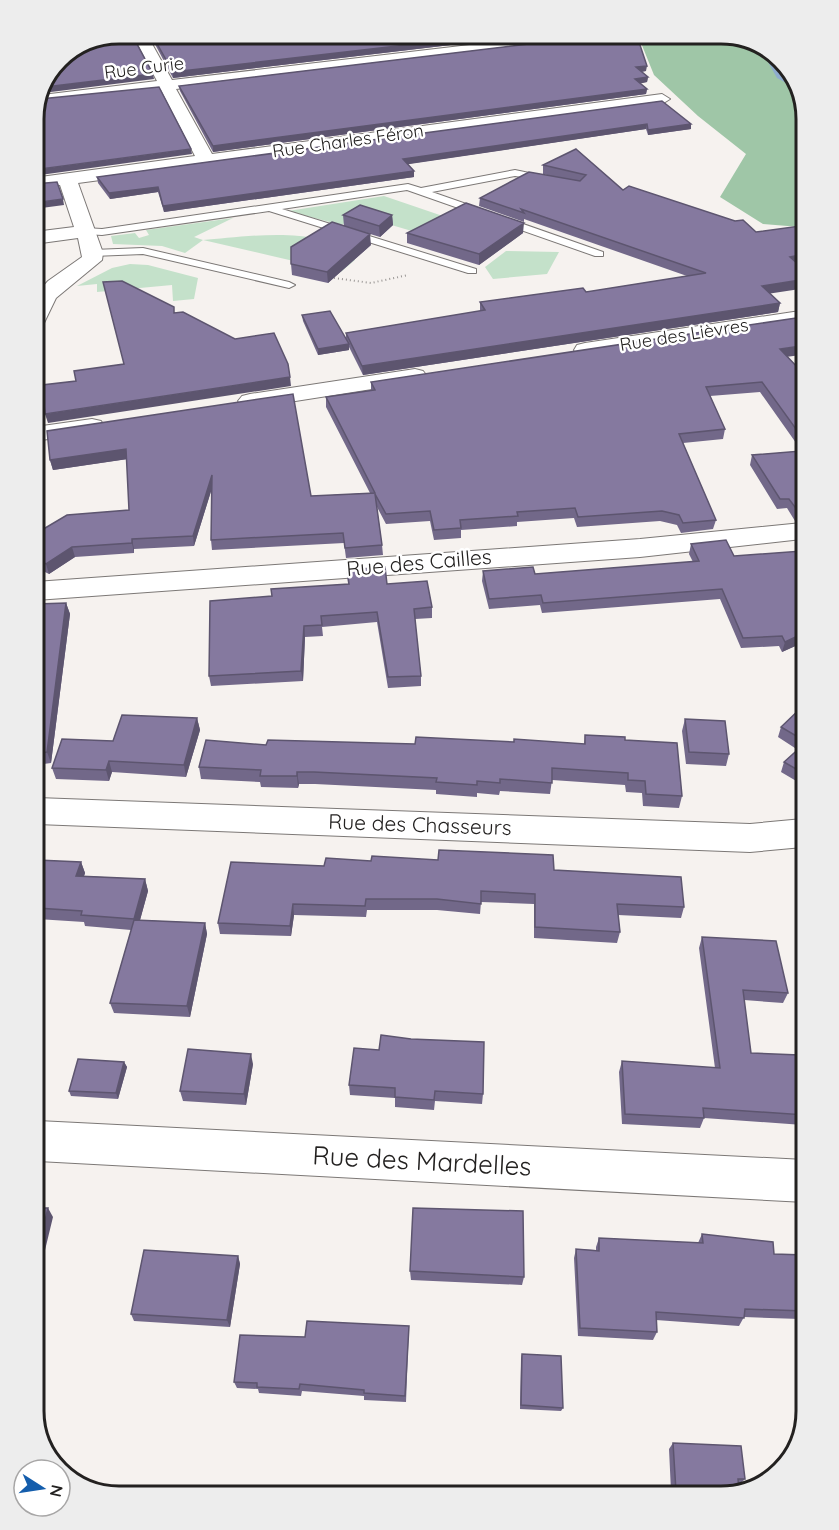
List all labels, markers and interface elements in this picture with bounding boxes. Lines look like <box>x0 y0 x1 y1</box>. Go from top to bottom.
street label: Rue Curie <box>103 51 185 84</box>
street label: Rue Charles Féron <box>271 119 425 162</box>
street label: Rue des Lièvres <box>618 313 750 356</box>
street label: Rue des Cailles <box>345 543 493 581</box>
street label: Rue des Chasseurs <box>328 808 512 840</box>
street label: Rue des Mardelles <box>312 1138 532 1183</box>
north arrow <box>12 1458 72 1518</box>
text: N <box>46 1483 68 1499</box>

